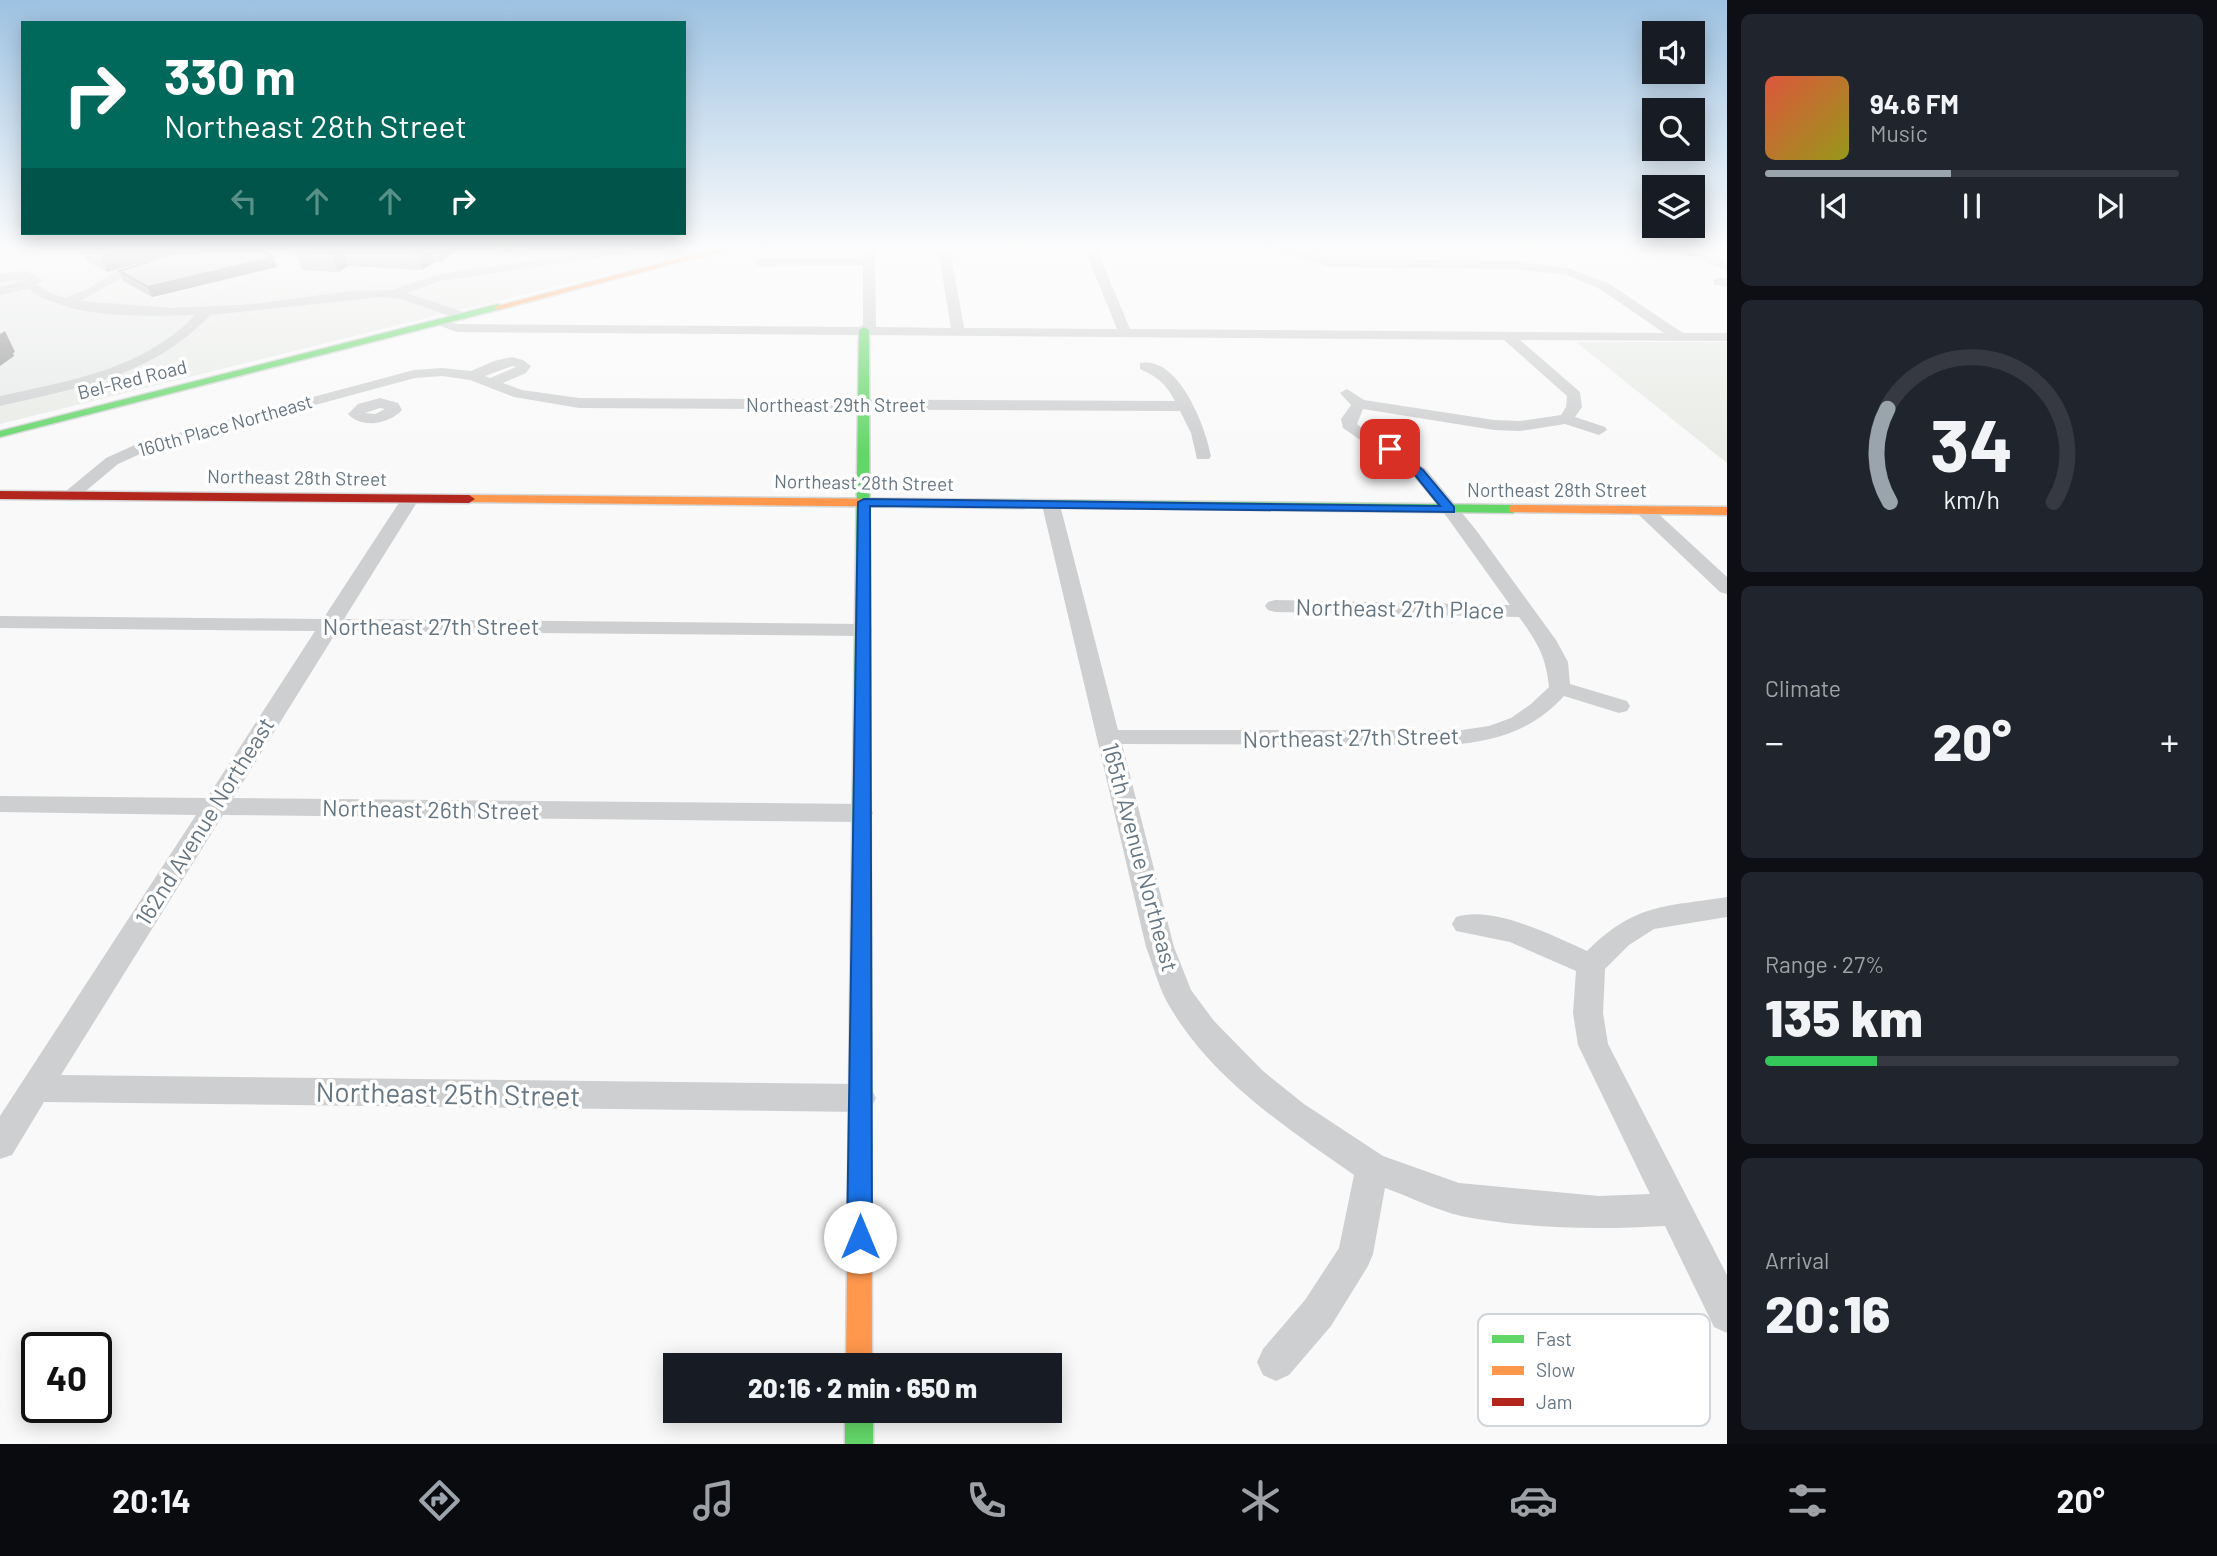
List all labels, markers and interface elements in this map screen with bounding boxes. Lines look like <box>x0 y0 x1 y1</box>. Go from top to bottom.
map controls <box>1642 21 1705 238</box>
button: sound <box>1642 21 1705 84</box>
text: 330 m <box>164 46 296 105</box>
icon: right <box>49 49 140 140</box>
text: 94.6 FM <box>1870 88 1959 119</box>
button: search <box>1642 98 1705 161</box>
text: Northeast 28th Street <box>164 106 467 144</box>
text: Music <box>1870 119 1928 147</box>
button: layers <box>1642 175 1705 238</box>
icon: left <box>225 182 263 220</box>
icon: ahead <box>298 182 336 220</box>
icon: ahead <box>371 182 409 220</box>
icon: right <box>444 182 482 220</box>
icon: previous <box>1815 187 1853 225</box>
icon: pause <box>1953 187 1991 225</box>
icon: next <box>2091 187 2129 225</box>
street label: Bel-Red Road <box>75 354 189 404</box>
street label: 160th Place Northeast <box>135 389 315 461</box>
street label: Northeast 29th Street <box>746 393 926 416</box>
text: 34 <box>1930 399 2014 487</box>
pin <box>1360 419 1420 479</box>
icon: arrive <box>1371 430 1409 468</box>
street label: Northeast 28th Street <box>207 464 387 490</box>
street label: Northeast 28th Street <box>774 469 954 495</box>
street label: Northeast 28th Street <box>1467 478 1647 501</box>
text: km/h <box>1944 484 2000 514</box>
street label: Northeast 27th Place <box>1295 592 1505 624</box>
street label: Northeast 27th Street <box>323 612 539 640</box>
text: Climate <box>1765 674 1841 702</box>
text: 20° <box>1933 709 2011 771</box>
street label: 162nd Avenue Northeast <box>129 712 279 930</box>
text: − <box>1765 718 1784 764</box>
text: + <box>2160 718 2179 764</box>
street label: Northeast 27th Street <box>1242 721 1460 753</box>
street label: 165th Avenue Northeast <box>1097 740 1185 974</box>
street label: Northeast 26th Street <box>322 793 540 825</box>
text: Range · 27% <box>1765 950 1885 978</box>
text: 135 km <box>1765 985 1923 1047</box>
street label: Northeast 25th Street <box>315 1074 581 1112</box>
position arrow <box>823 1200 897 1274</box>
text: Arrival <box>1765 1246 1829 1274</box>
text: 20:16 <box>1765 1281 1890 1343</box>
legend <box>1478 1314 1710 1426</box>
text: Fast <box>1536 1327 1572 1350</box>
speed limit sign: 40 <box>21 1332 112 1423</box>
text: Slow <box>1536 1358 1575 1381</box>
text: 20:16 · 2 min · 650 m <box>748 1372 977 1403</box>
text: Jam <box>1536 1390 1572 1413</box>
icon: directions <box>415 1476 464 1525</box>
icon: music <box>689 1476 738 1525</box>
icon: phone <box>962 1476 1011 1525</box>
icon: climate <box>1236 1476 1285 1525</box>
icon: car <box>1509 1476 1558 1525</box>
icon: filters <box>1783 1476 1832 1525</box>
text: 20:14 <box>112 1481 191 1519</box>
text: 20° <box>2056 1481 2105 1519</box>

